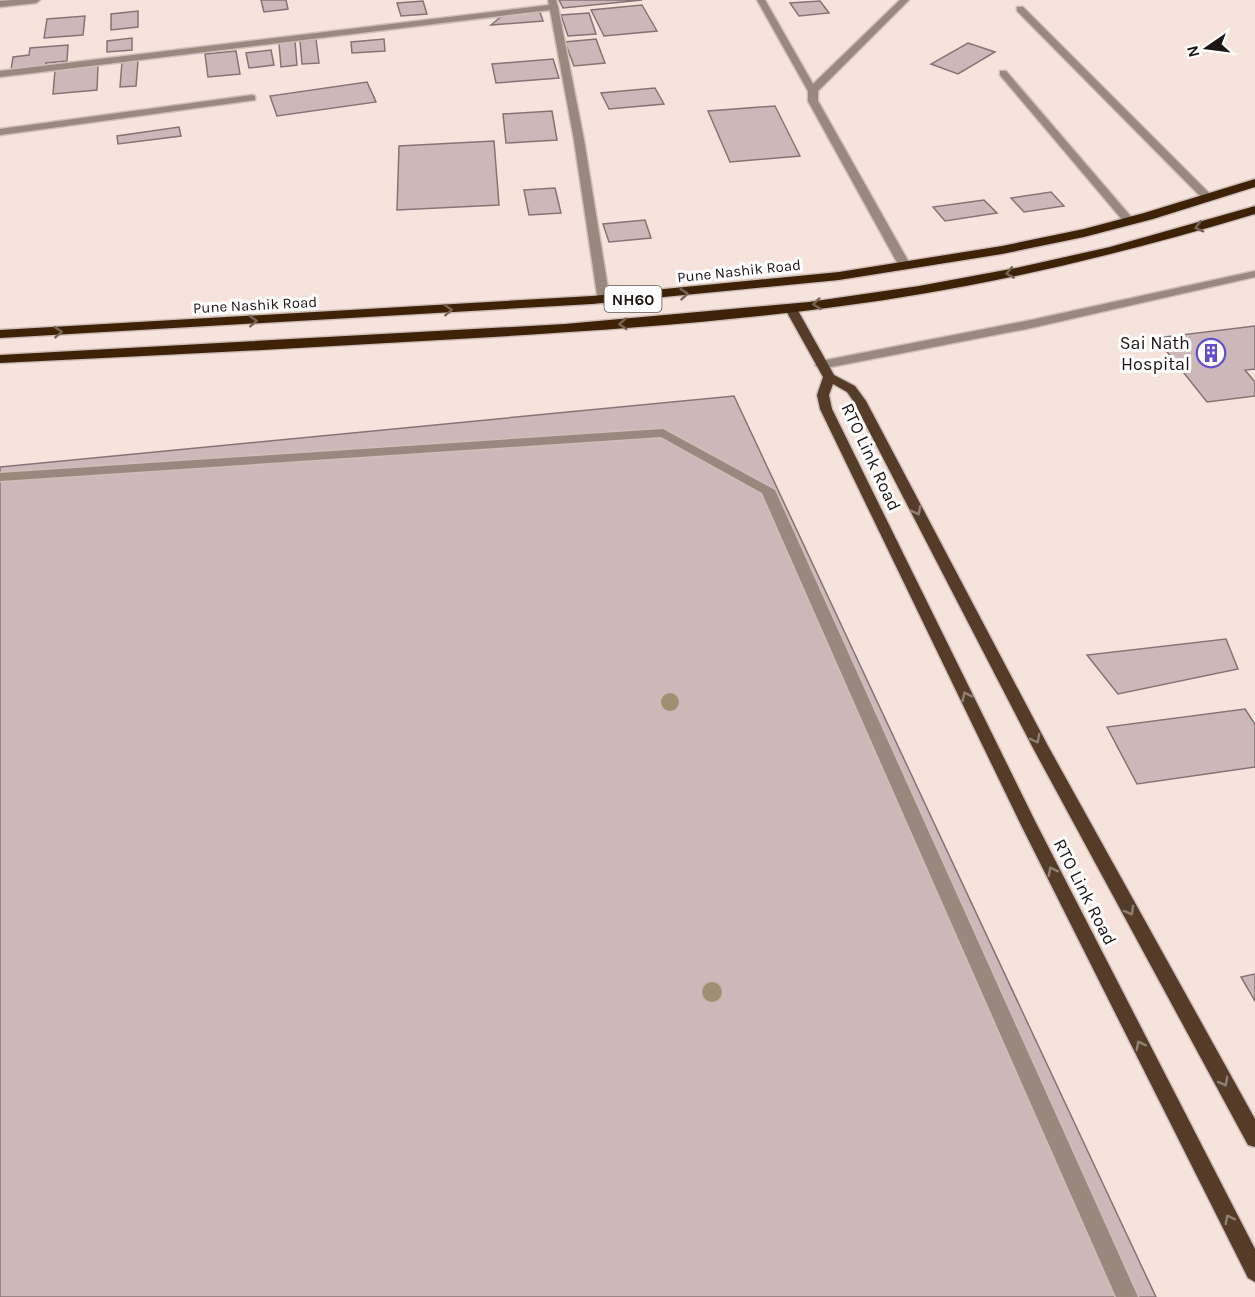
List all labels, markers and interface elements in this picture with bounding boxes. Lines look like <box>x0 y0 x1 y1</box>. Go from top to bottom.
north arrow <box>1177 18 1237 78</box>
text: N <box>1182 44 1204 59</box>
one-way arrow <box>1194 220 1205 232</box>
street label: Pune Nashik Road <box>676 256 802 286</box>
one-way arrow <box>1005 266 1015 279</box>
road number: NH60 <box>604 286 662 312</box>
one-way arrow <box>680 288 689 301</box>
street label: Pune Nashik Road <box>193 293 317 317</box>
one-way arrow <box>812 297 822 310</box>
one-way arrow <box>443 304 452 317</box>
one-way arrow <box>249 315 258 328</box>
one-way arrow <box>619 317 628 330</box>
one-way arrow <box>54 325 63 338</box>
place label: Sai Nath Hospital <box>1120 332 1190 375</box>
building icon: Sai Nath Hospital <box>1195 337 1227 369</box>
street label: RTO Link Road <box>836 400 906 514</box>
one-way arrow <box>909 505 921 516</box>
one-way arrow <box>961 692 973 703</box>
one-way arrow <box>1029 733 1040 744</box>
street label: RTO Link Road <box>1049 835 1121 949</box>
one-way arrow <box>1048 866 1060 877</box>
one-way arrow <box>1123 904 1134 915</box>
one-way arrow <box>1136 1040 1148 1051</box>
one-way arrow <box>1217 1075 1228 1086</box>
one-way arrow <box>1224 1214 1236 1225</box>

